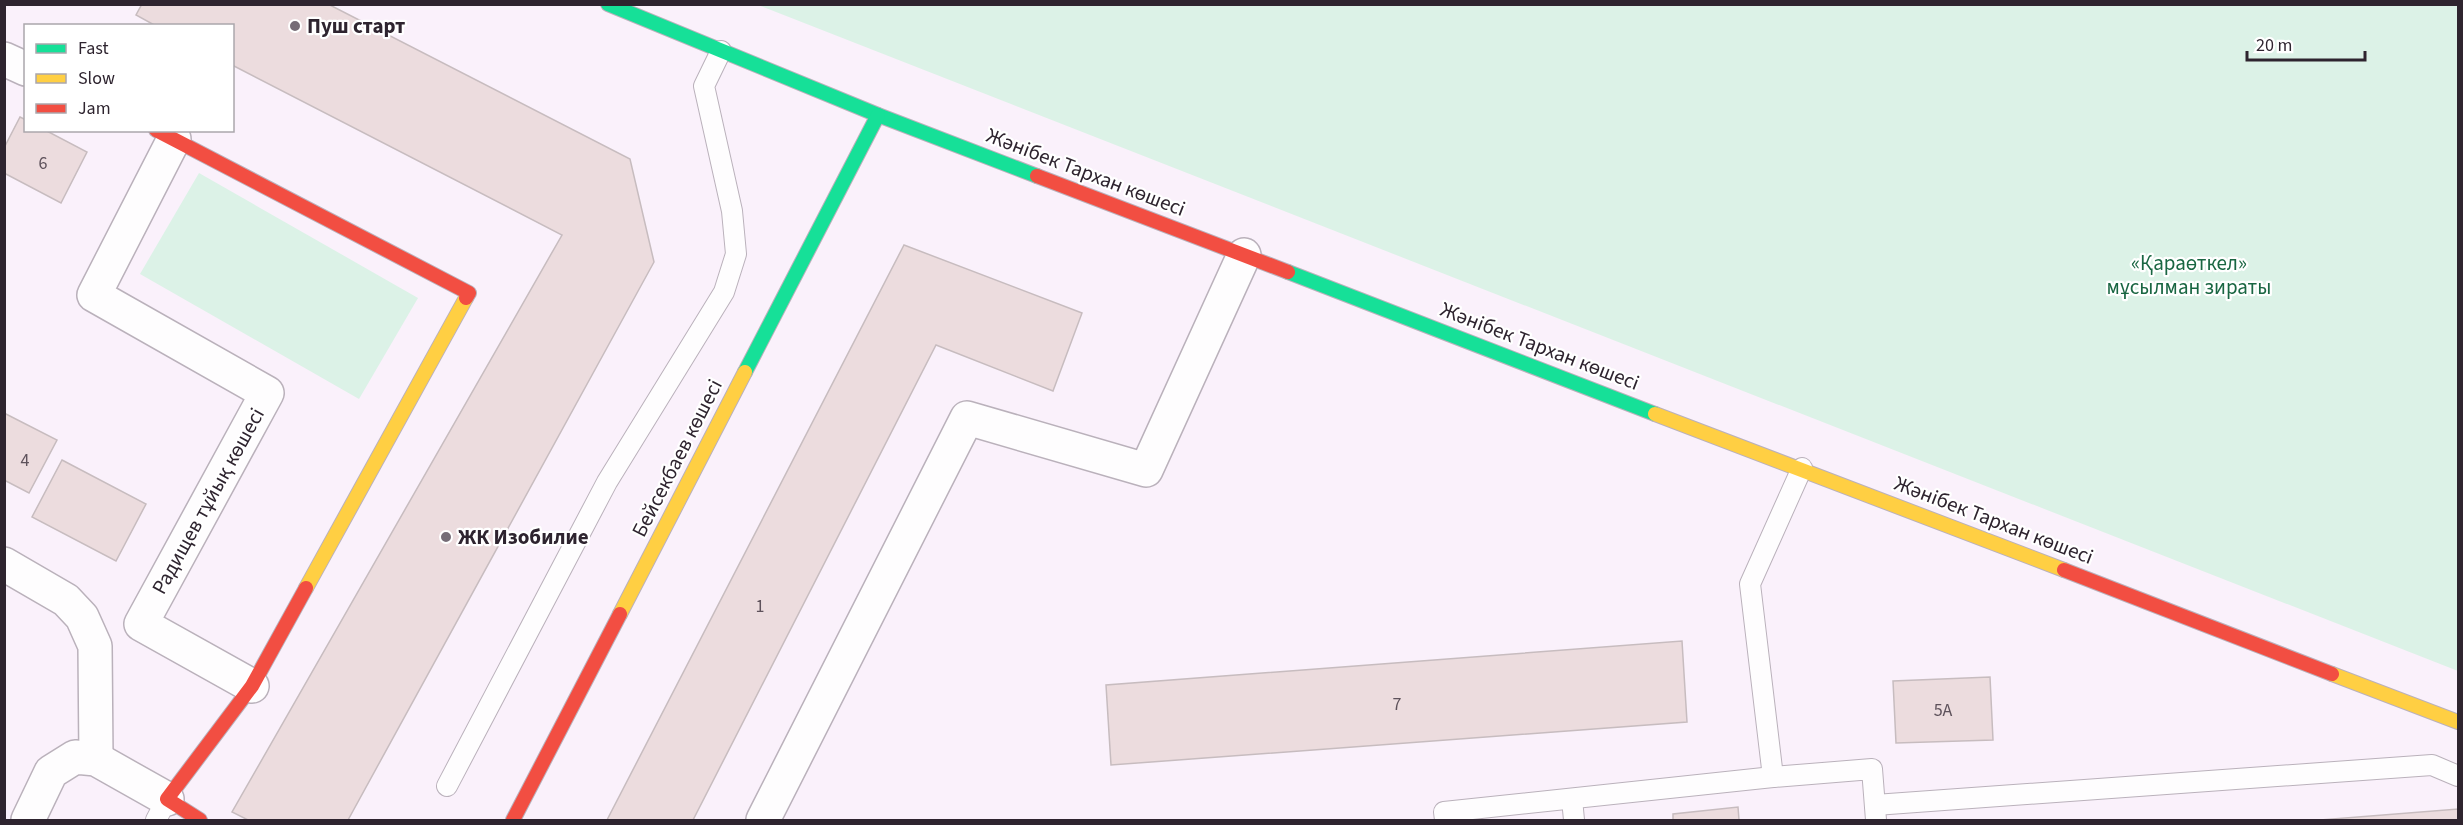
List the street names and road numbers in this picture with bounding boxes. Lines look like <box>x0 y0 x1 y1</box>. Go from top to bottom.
street label: Жәнібек Тархан көшесі <box>982 120 1190 224</box>
street label: Жәнібек Тархан көшесі <box>1436 294 1644 398</box>
street label: Бейсекбаев көшесі <box>624 374 730 542</box>
street label: Радищев тұйық көшесі <box>144 402 272 600</box>
street label: Жәнібек Тархан көшесі <box>1890 468 2098 572</box>

